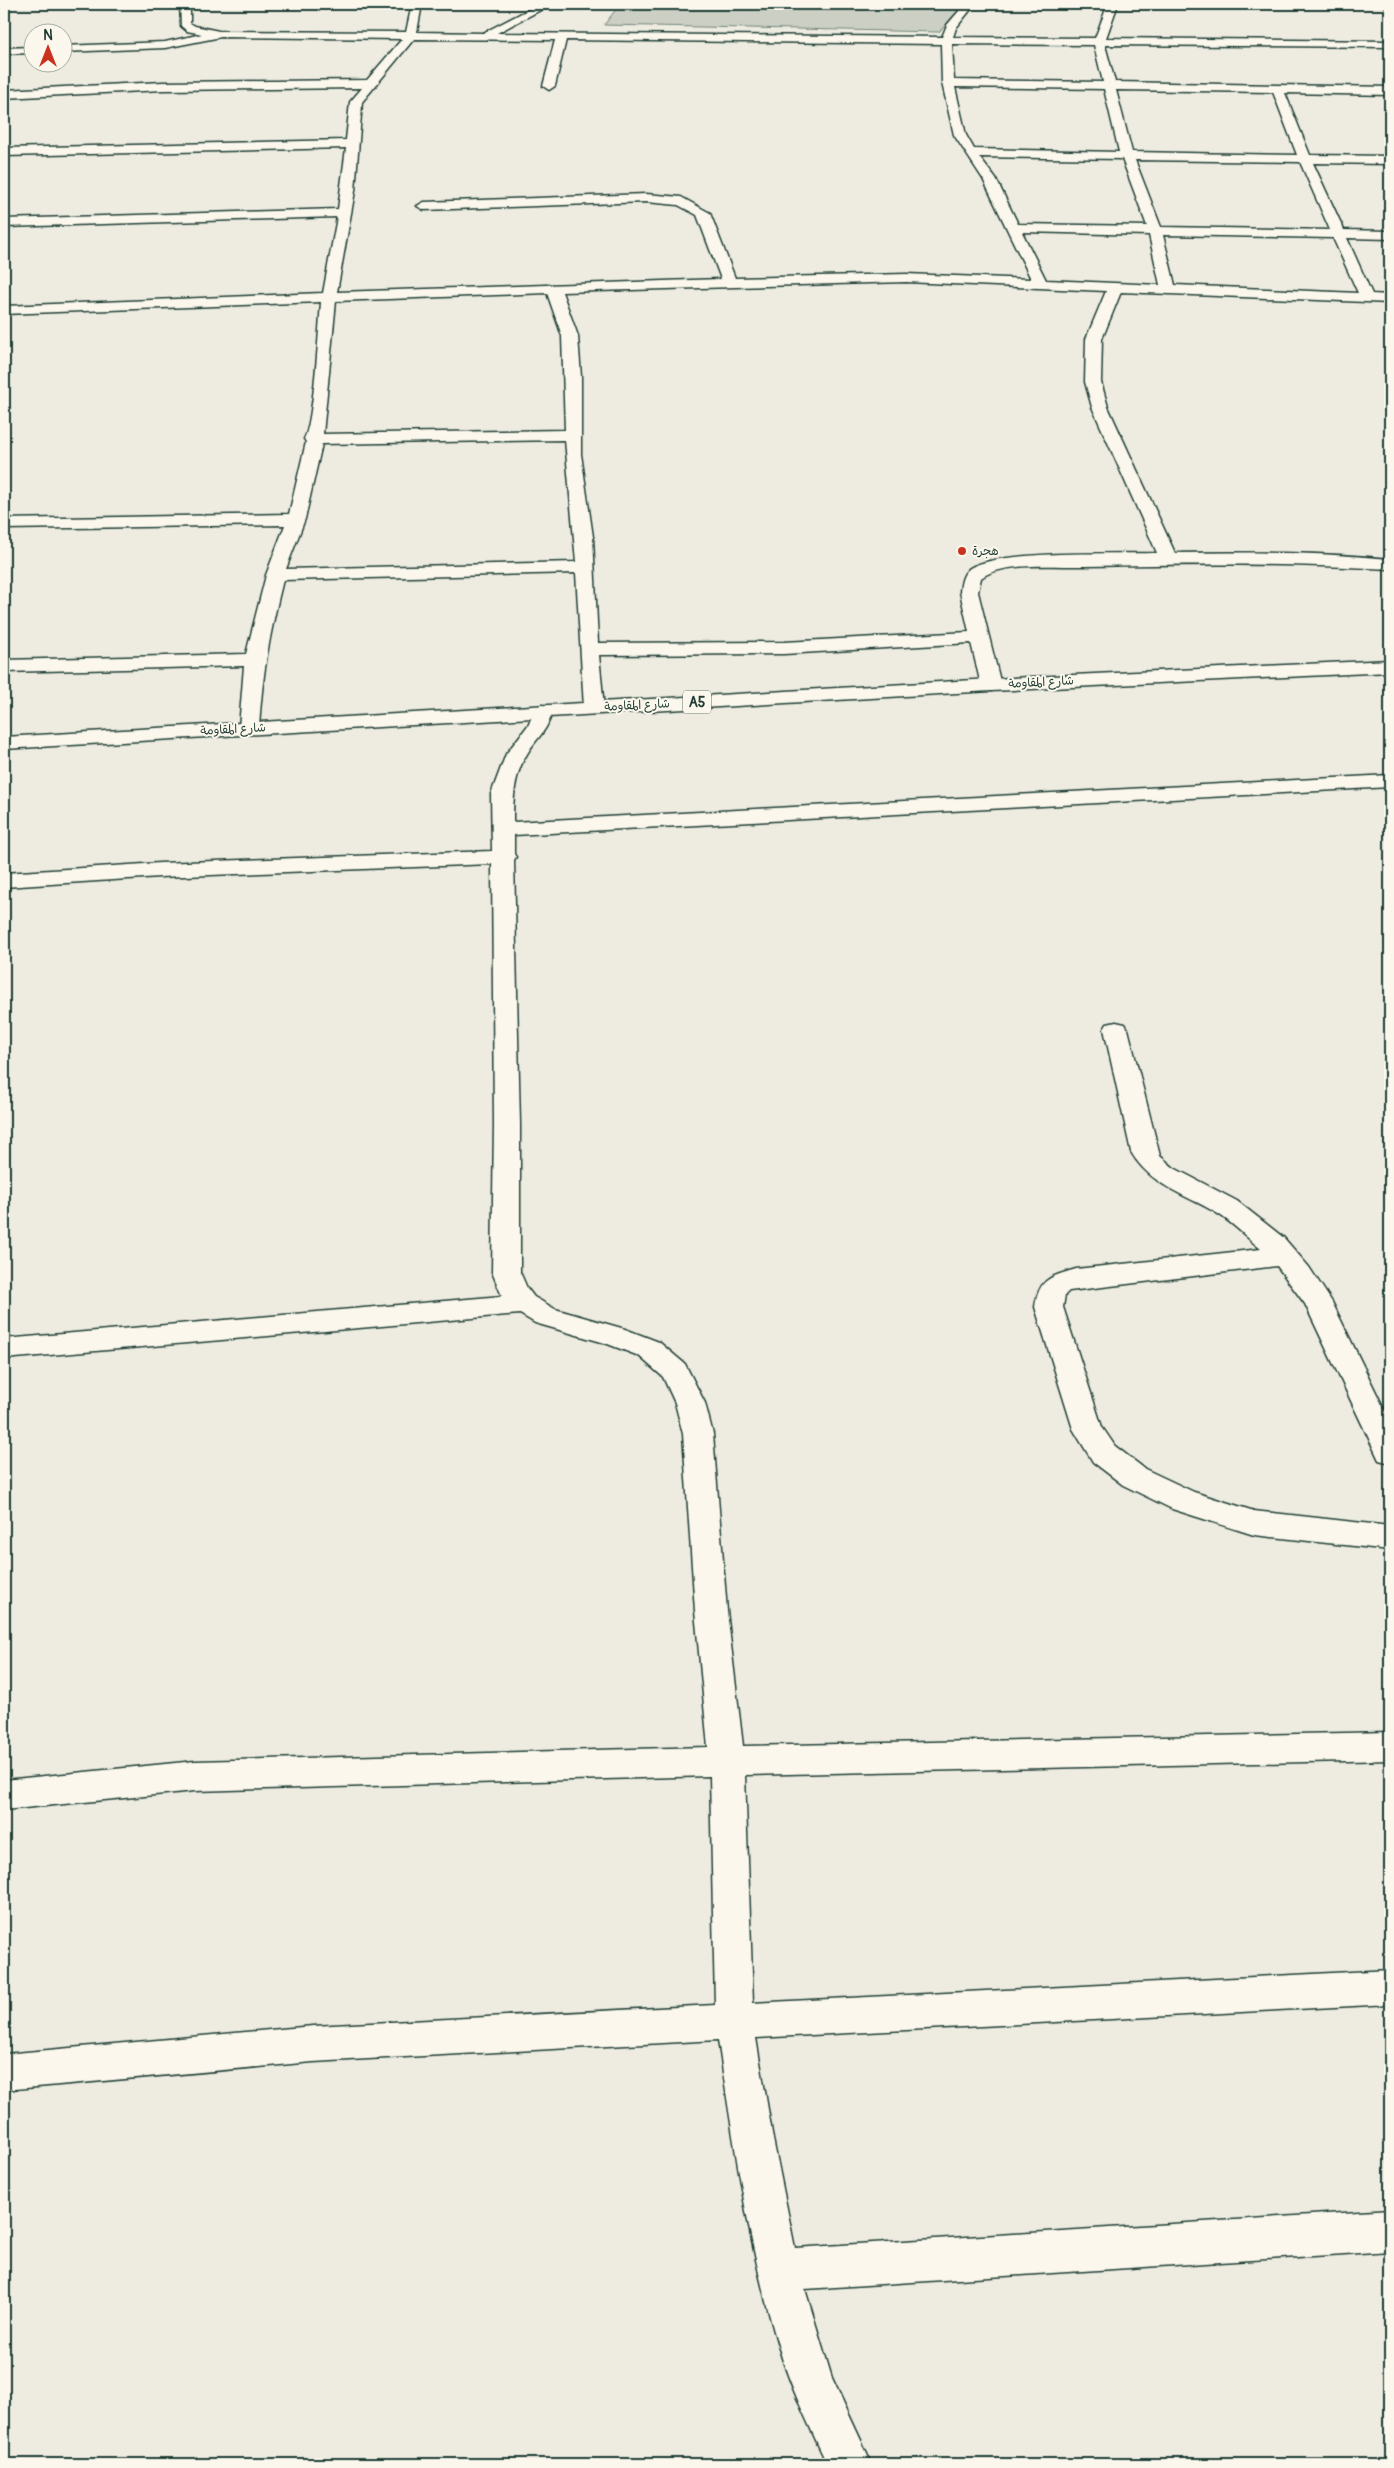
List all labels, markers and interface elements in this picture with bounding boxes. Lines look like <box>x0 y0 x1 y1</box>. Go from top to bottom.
north arrow <box>22 22 72 72</box>
text: N <box>43 27 53 44</box>
place label: هجرة <box>972 544 999 559</box>
marker: هجرة <box>956 545 968 557</box>
street label: شارع المقاومة <box>1008 673 1074 693</box>
road number: A5 <box>683 690 711 714</box>
street label: شارع المقاومة <box>604 696 670 716</box>
street label: شارع المقاومة <box>200 720 266 740</box>

